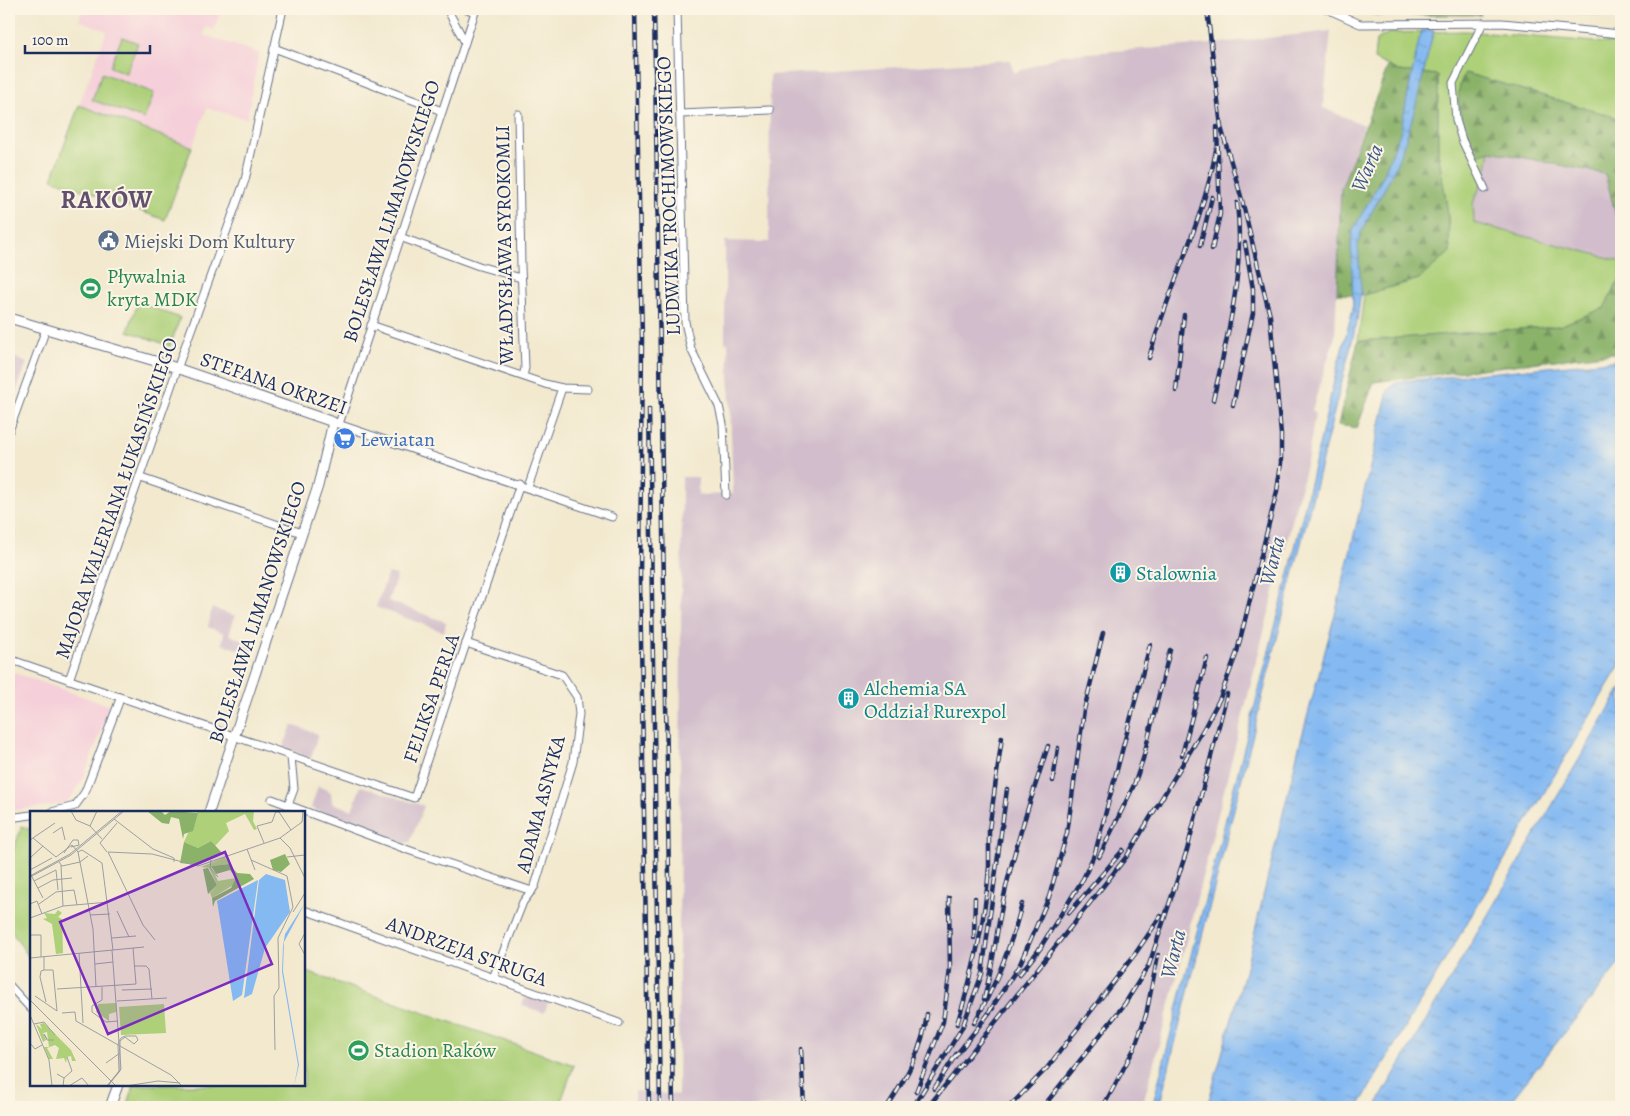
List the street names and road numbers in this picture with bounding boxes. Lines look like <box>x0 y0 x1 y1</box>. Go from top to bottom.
street label: LUDWIKA TROCHIMOWSKIEGO <box>650 56 687 336</box>
street label: BOLESŁAWA LIMANOWSKIEGO <box>336 76 447 346</box>
street label: WŁADYSŁAWA SYROKOMLI <box>489 125 520 366</box>
street label: MAJORA WALERIANA ŁUKASIŃSKIEGO <box>49 334 184 662</box>
street label: STEFANA OKRZEI <box>197 346 351 421</box>
street label: BOLESŁAWA LIMANOWSKIEGO <box>202 477 313 747</box>
street label: FELIKSA PERLA <box>397 630 466 766</box>
street label: ADAMA ASNYKA <box>509 732 572 877</box>
street label: ANDRZEJA STRUGA <box>382 909 551 993</box>

